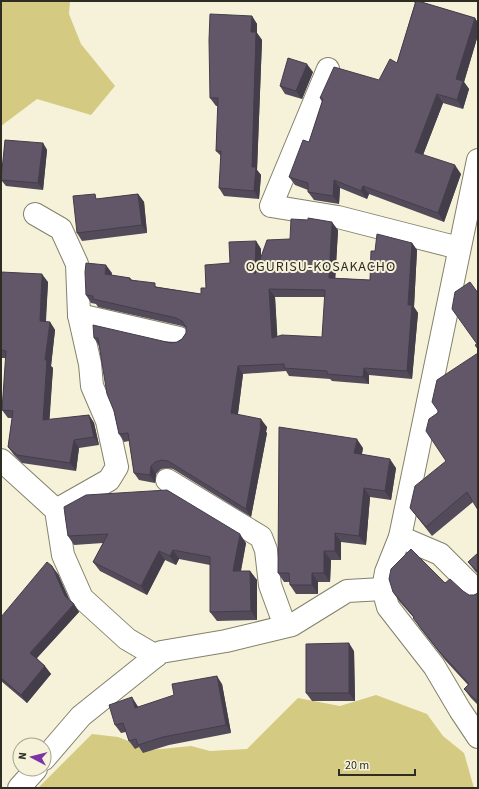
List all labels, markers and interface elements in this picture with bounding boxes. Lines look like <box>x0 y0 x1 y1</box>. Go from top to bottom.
district label: OGURISU-KOSAKACHO <box>246 257 396 277</box>
north arrow <box>12 737 52 777</box>
text: N <box>15 751 30 760</box>
scale bar <box>339 751 415 777</box>
text: 20 m <box>345 757 369 774</box>

